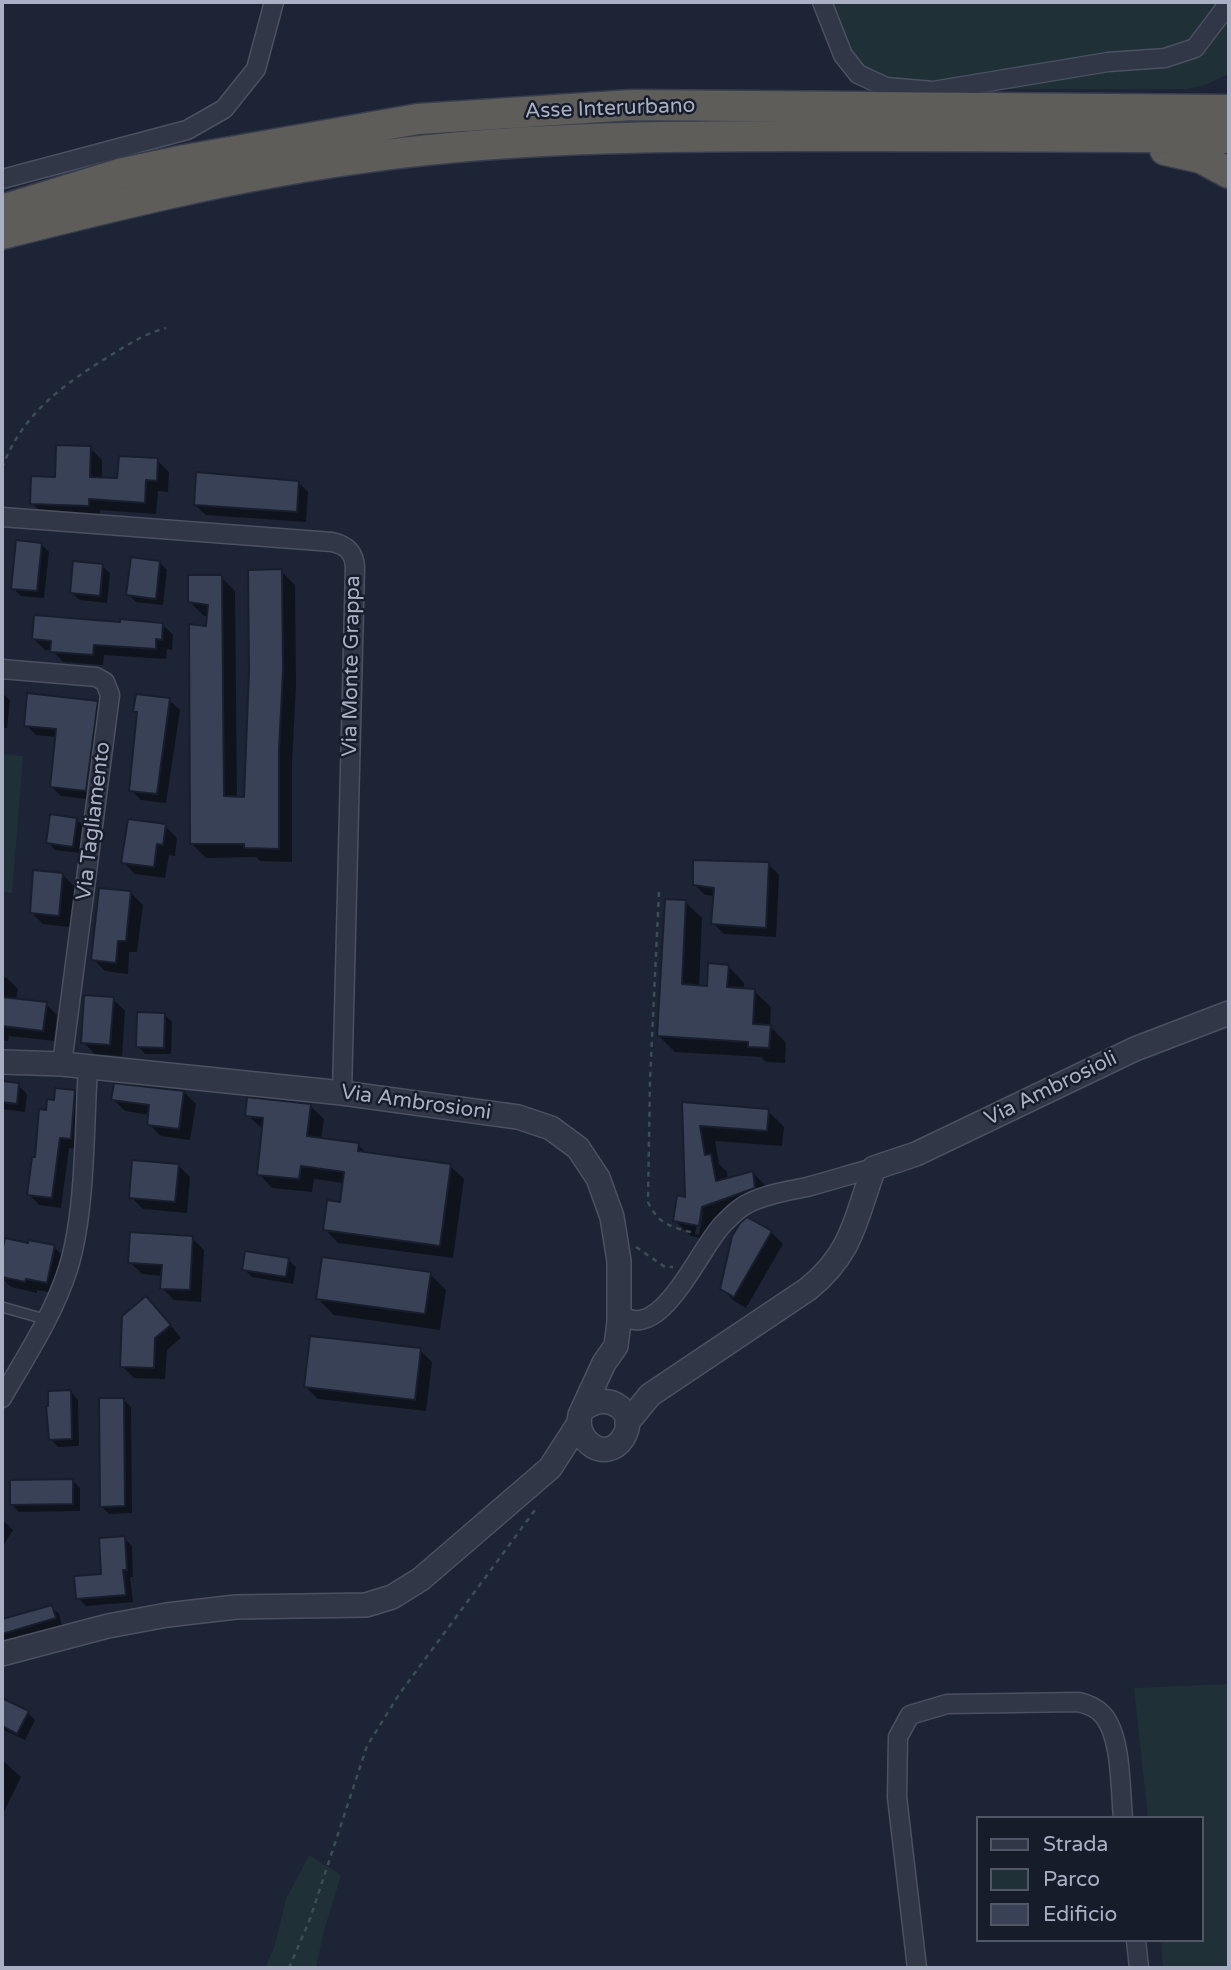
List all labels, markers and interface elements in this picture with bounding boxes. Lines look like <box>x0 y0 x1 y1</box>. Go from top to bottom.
street label: Asse Interurbano <box>524 93 696 125</box>
street label: Via Monte Grappa <box>338 575 366 757</box>
street label: Via Tagliamento <box>72 740 116 902</box>
street label: Via Ambrosioli <box>981 1046 1121 1132</box>
street label: Via Ambrosioni <box>339 1080 493 1126</box>
legend <box>976 1816 1203 1942</box>
text: Strada <box>1043 1832 1108 1857</box>
text: Parco <box>1043 1867 1100 1892</box>
text: Edificio <box>1043 1902 1117 1927</box>

